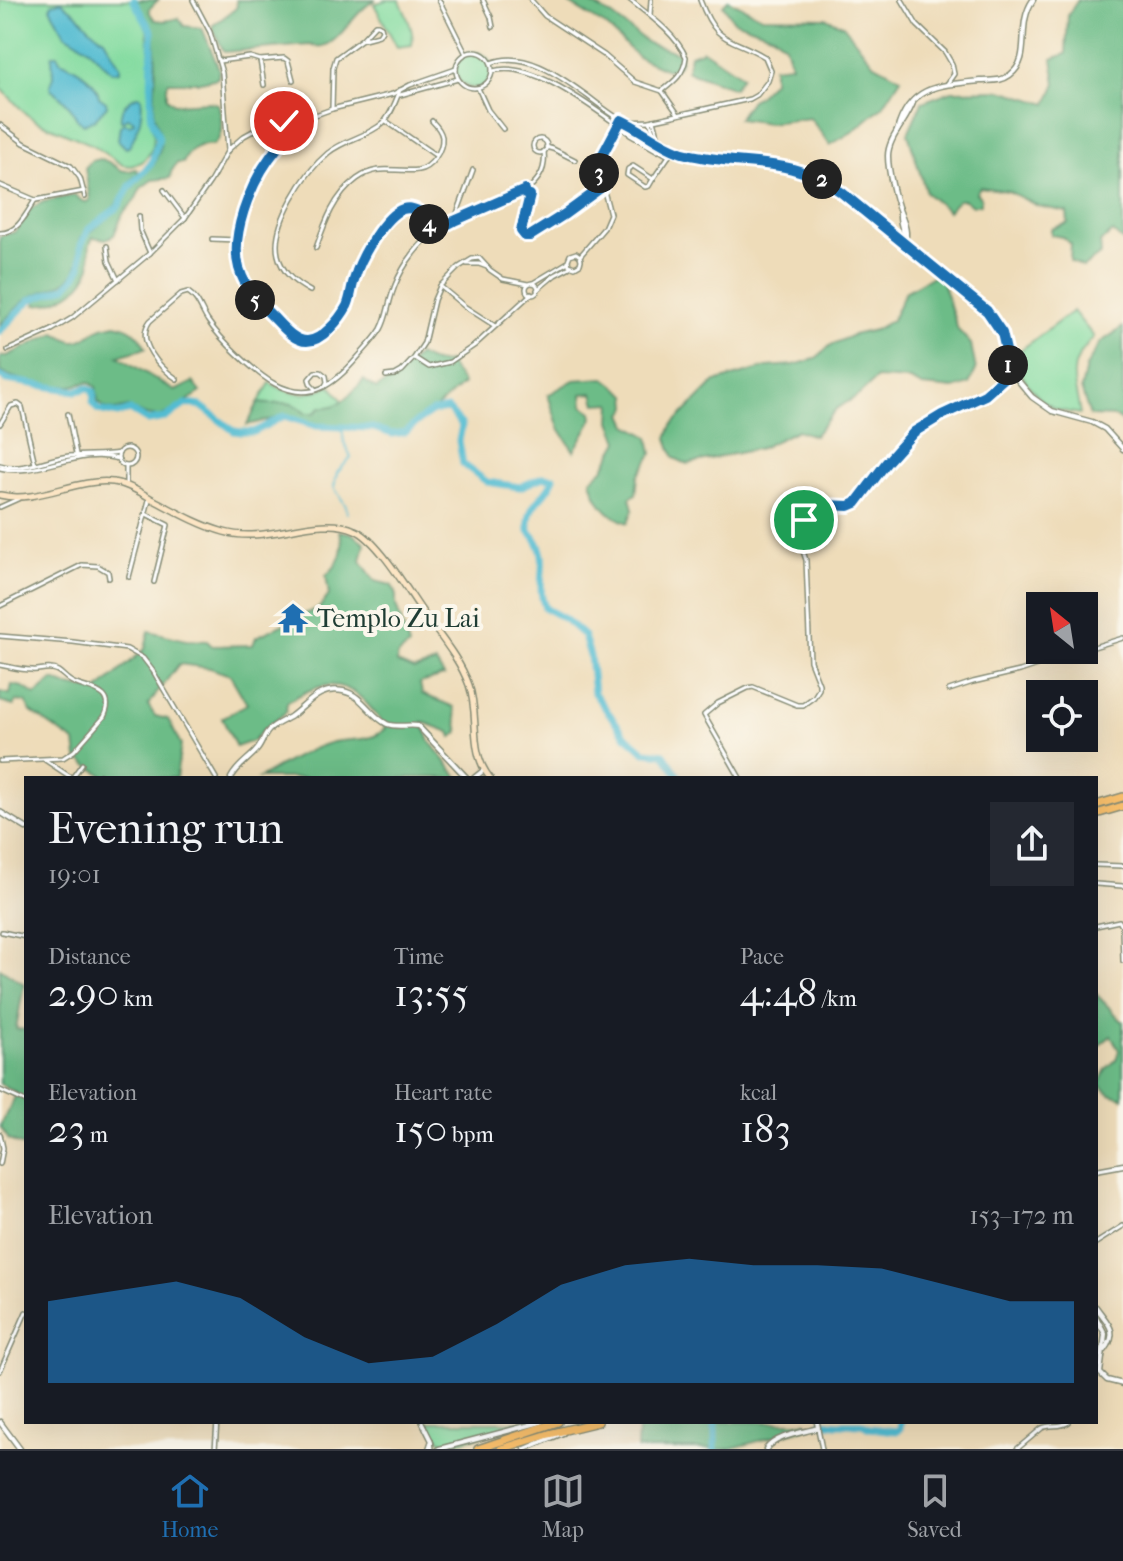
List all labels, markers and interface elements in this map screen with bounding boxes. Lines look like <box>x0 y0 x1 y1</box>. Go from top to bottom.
pin <box>250 87 318 155</box>
icon: check <box>262 99 306 143</box>
pin: 3 <box>579 153 619 193</box>
pin: 2 <box>802 159 842 199</box>
text: 3 <box>594 160 604 186</box>
text: 2 <box>816 166 828 192</box>
pin: 4 <box>409 204 449 244</box>
text: 4 <box>423 211 436 237</box>
pin: 5 <box>235 280 275 320</box>
text: 5 <box>250 287 260 313</box>
pin: 1 <box>988 345 1028 385</box>
text: 1 <box>1004 352 1012 378</box>
pin <box>770 486 838 554</box>
icon: arrive <box>782 498 826 542</box>
north arrow <box>1026 592 1098 664</box>
map controls <box>1026 592 1098 752</box>
temple icon: Templo Zu Lai <box>276 601 310 635</box>
place label: Templo Zu Lai <box>317 603 480 634</box>
button: locate <box>1026 680 1098 752</box>
button: share <box>990 802 1074 886</box>
text: Evening run <box>48 803 283 854</box>
text: 19:01 <box>48 859 101 890</box>
text: Distance <box>48 944 131 970</box>
text: Time <box>394 944 444 970</box>
text: Pace <box>740 944 784 970</box>
text: 2.90 <box>48 970 119 1016</box>
text: 13:55 <box>394 970 469 1016</box>
text: 4:48 <box>740 970 817 1016</box>
text: km <box>119 986 153 1012</box>
text: /km <box>817 986 857 1012</box>
text: Elevation <box>48 1080 137 1106</box>
text: Heart rate <box>394 1080 493 1106</box>
text: kcal <box>740 1080 777 1106</box>
text: 23 <box>48 1106 85 1152</box>
text: 150 <box>394 1106 447 1152</box>
text: 183 <box>740 1106 791 1152</box>
text: m <box>85 1122 108 1148</box>
text: bpm <box>447 1122 494 1148</box>
text: Elevation <box>48 1200 153 1231</box>
text: 153–172 m <box>969 1200 1074 1231</box>
tab: Home <box>161 1469 218 1543</box>
tab: Map <box>541 1469 585 1543</box>
tab: Saved <box>907 1469 962 1543</box>

